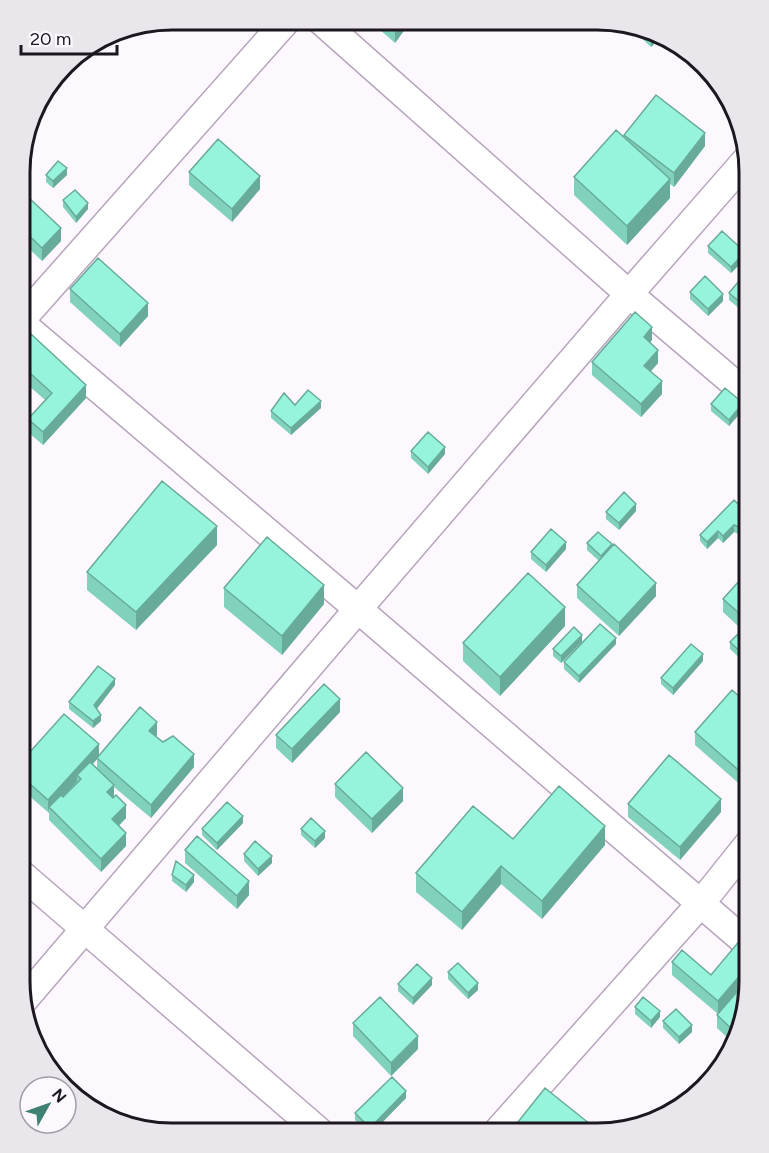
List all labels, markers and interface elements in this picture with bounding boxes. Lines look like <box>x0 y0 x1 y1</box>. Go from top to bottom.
scale bar <box>21 18 117 56</box>
text: 20 m <box>30 28 71 50</box>
north arrow <box>18 1075 78 1135</box>
text: N <box>48 1085 70 1107</box>

